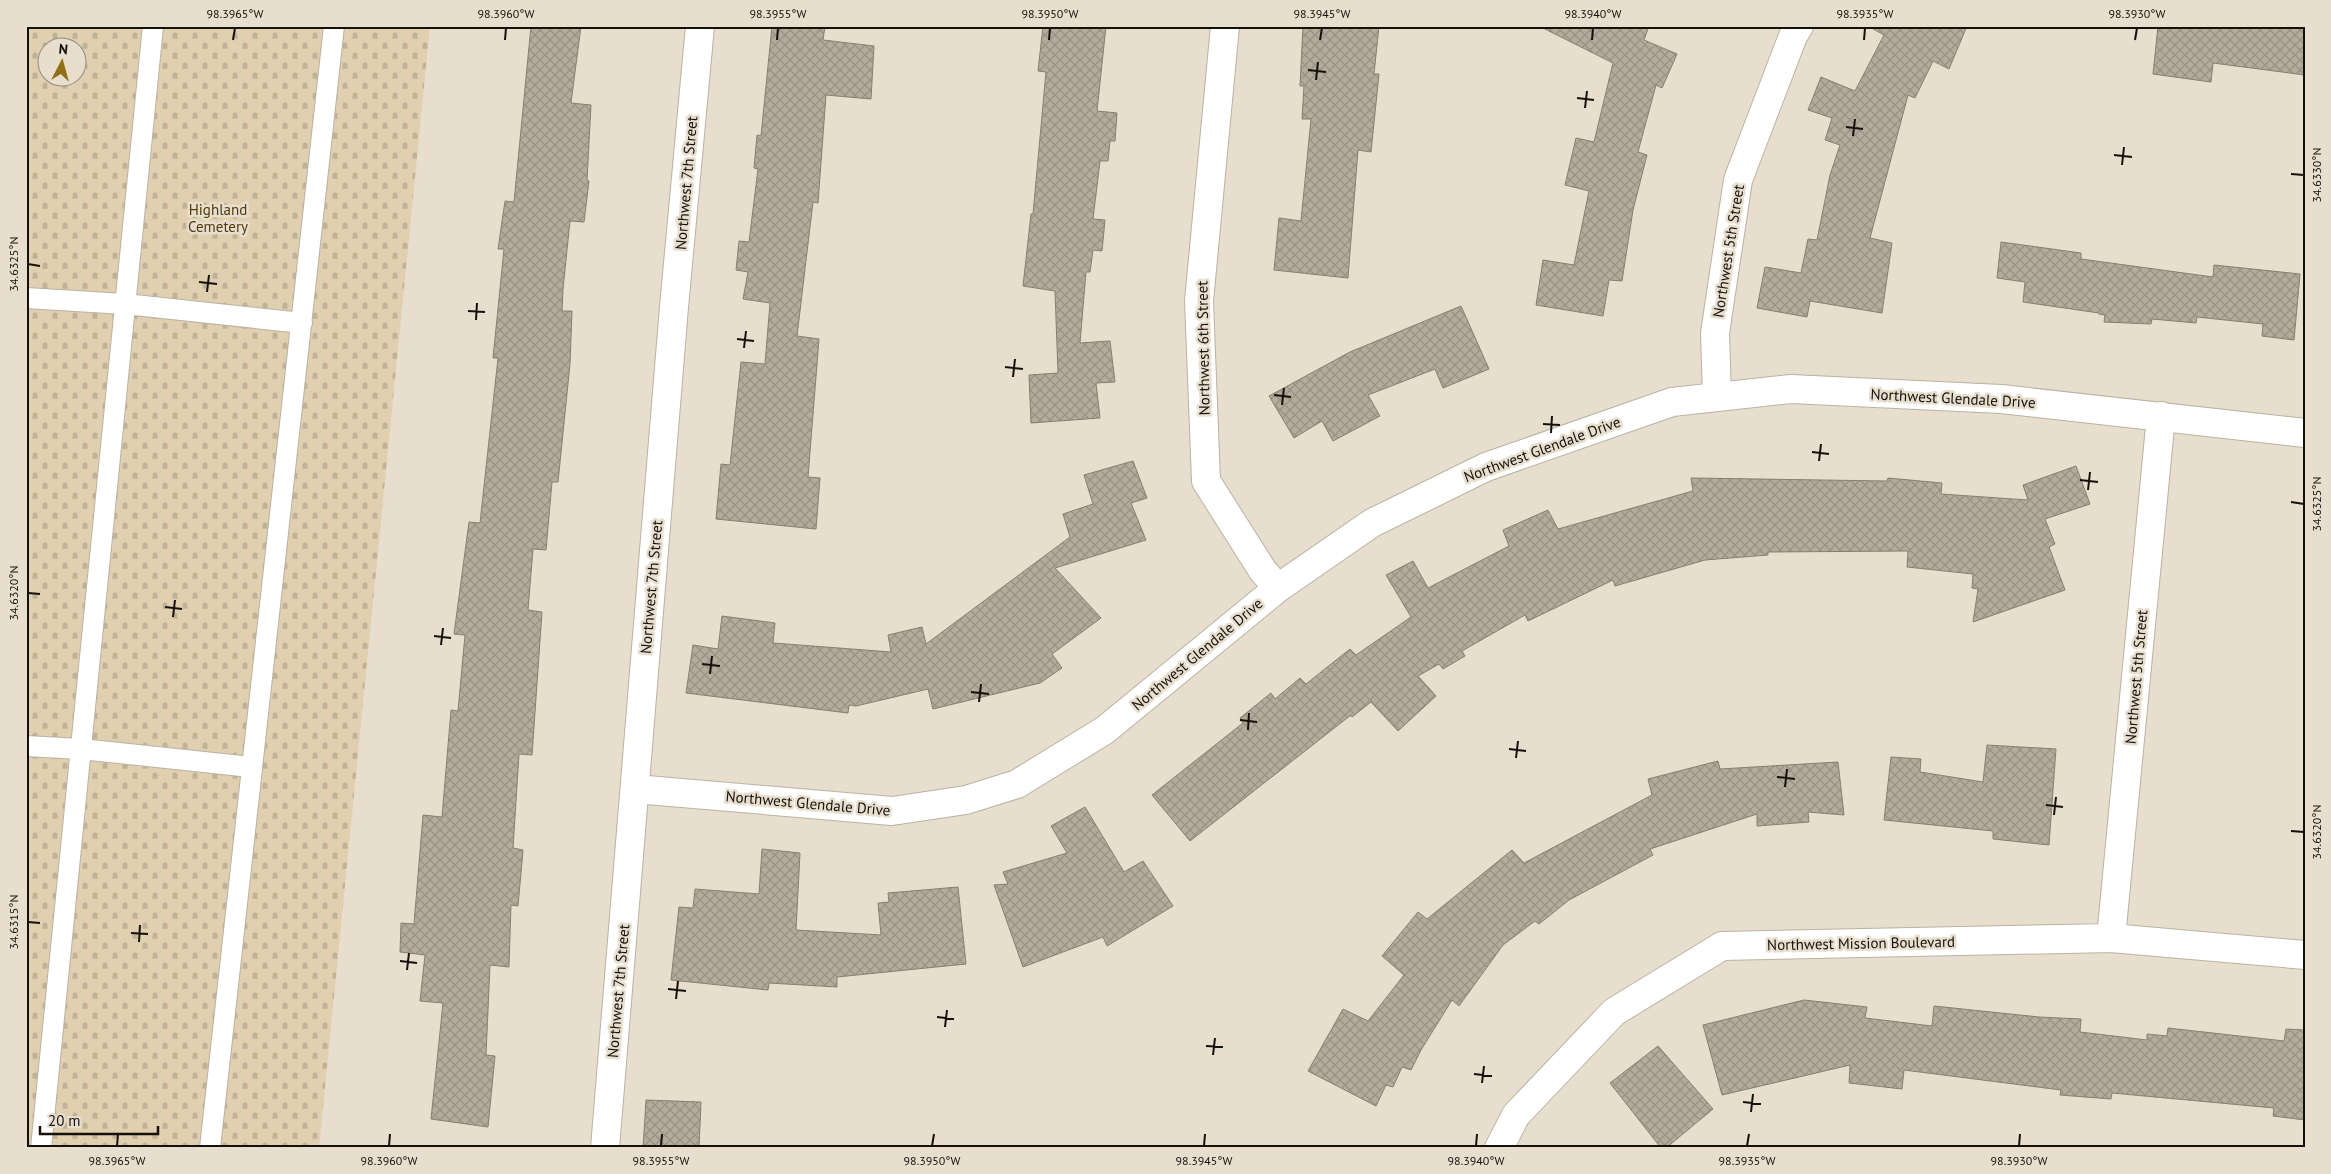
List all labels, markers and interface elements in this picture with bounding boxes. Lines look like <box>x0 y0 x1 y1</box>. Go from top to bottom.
text: 98.3965°W <box>207 6 263 21</box>
text: 98.3960°W <box>478 6 534 21</box>
text: 98.3955°W <box>750 6 806 21</box>
text: 98.3950°W <box>1022 6 1078 21</box>
text: 98.3945°W <box>1294 6 1350 21</box>
text: 98.3940°W <box>1565 6 1621 21</box>
text: 98.3935°W <box>1837 6 1893 21</box>
text: 98.3930°W <box>2109 6 2165 21</box>
north arrow <box>38 38 88 88</box>
text: N <box>58 40 69 59</box>
street label: Northwest 7th Street <box>671 115 701 251</box>
text: 34.6330°N <box>2309 148 2324 202</box>
street label: Northwest 5th Street <box>1708 183 1748 319</box>
park label: Highland Cemetery <box>188 200 248 236</box>
text: 34.6325°N <box>6 237 21 291</box>
street label: Northwest 6th Street <box>1192 281 1214 415</box>
street label: Northwest Glendale Drive <box>1870 384 2036 412</box>
street label: Northwest Glendale Drive <box>1461 412 1623 486</box>
text: 34.6325°N <box>2309 477 2324 531</box>
street label: Northwest 7th Street <box>636 519 666 655</box>
text: 34.6320°N <box>6 566 21 620</box>
street label: Northwest Glendale Drive <box>1128 594 1266 714</box>
street label: Northwest 5th Street <box>2121 609 2151 745</box>
street label: Northwest Glendale Drive <box>725 786 891 820</box>
text: 34.6320°N <box>2309 805 2324 859</box>
text: 34.6315°N <box>6 895 21 949</box>
street label: Northwest 7th Street <box>603 923 633 1059</box>
street label: Northwest Mission Boulevard <box>1767 932 1955 954</box>
scale bar <box>40 1104 158 1136</box>
text: 20 m <box>48 1111 81 1130</box>
text: 98.3965°W <box>89 1153 145 1168</box>
text: 98.3960°W <box>361 1153 417 1168</box>
text: 98.3955°W <box>633 1153 689 1168</box>
text: 98.3950°W <box>904 1153 960 1168</box>
text: 98.3945°W <box>1176 1153 1232 1168</box>
text: 98.3940°W <box>1448 1153 1504 1168</box>
text: 98.3935°W <box>1719 1153 1775 1168</box>
text: 98.3930°W <box>1991 1153 2047 1168</box>

